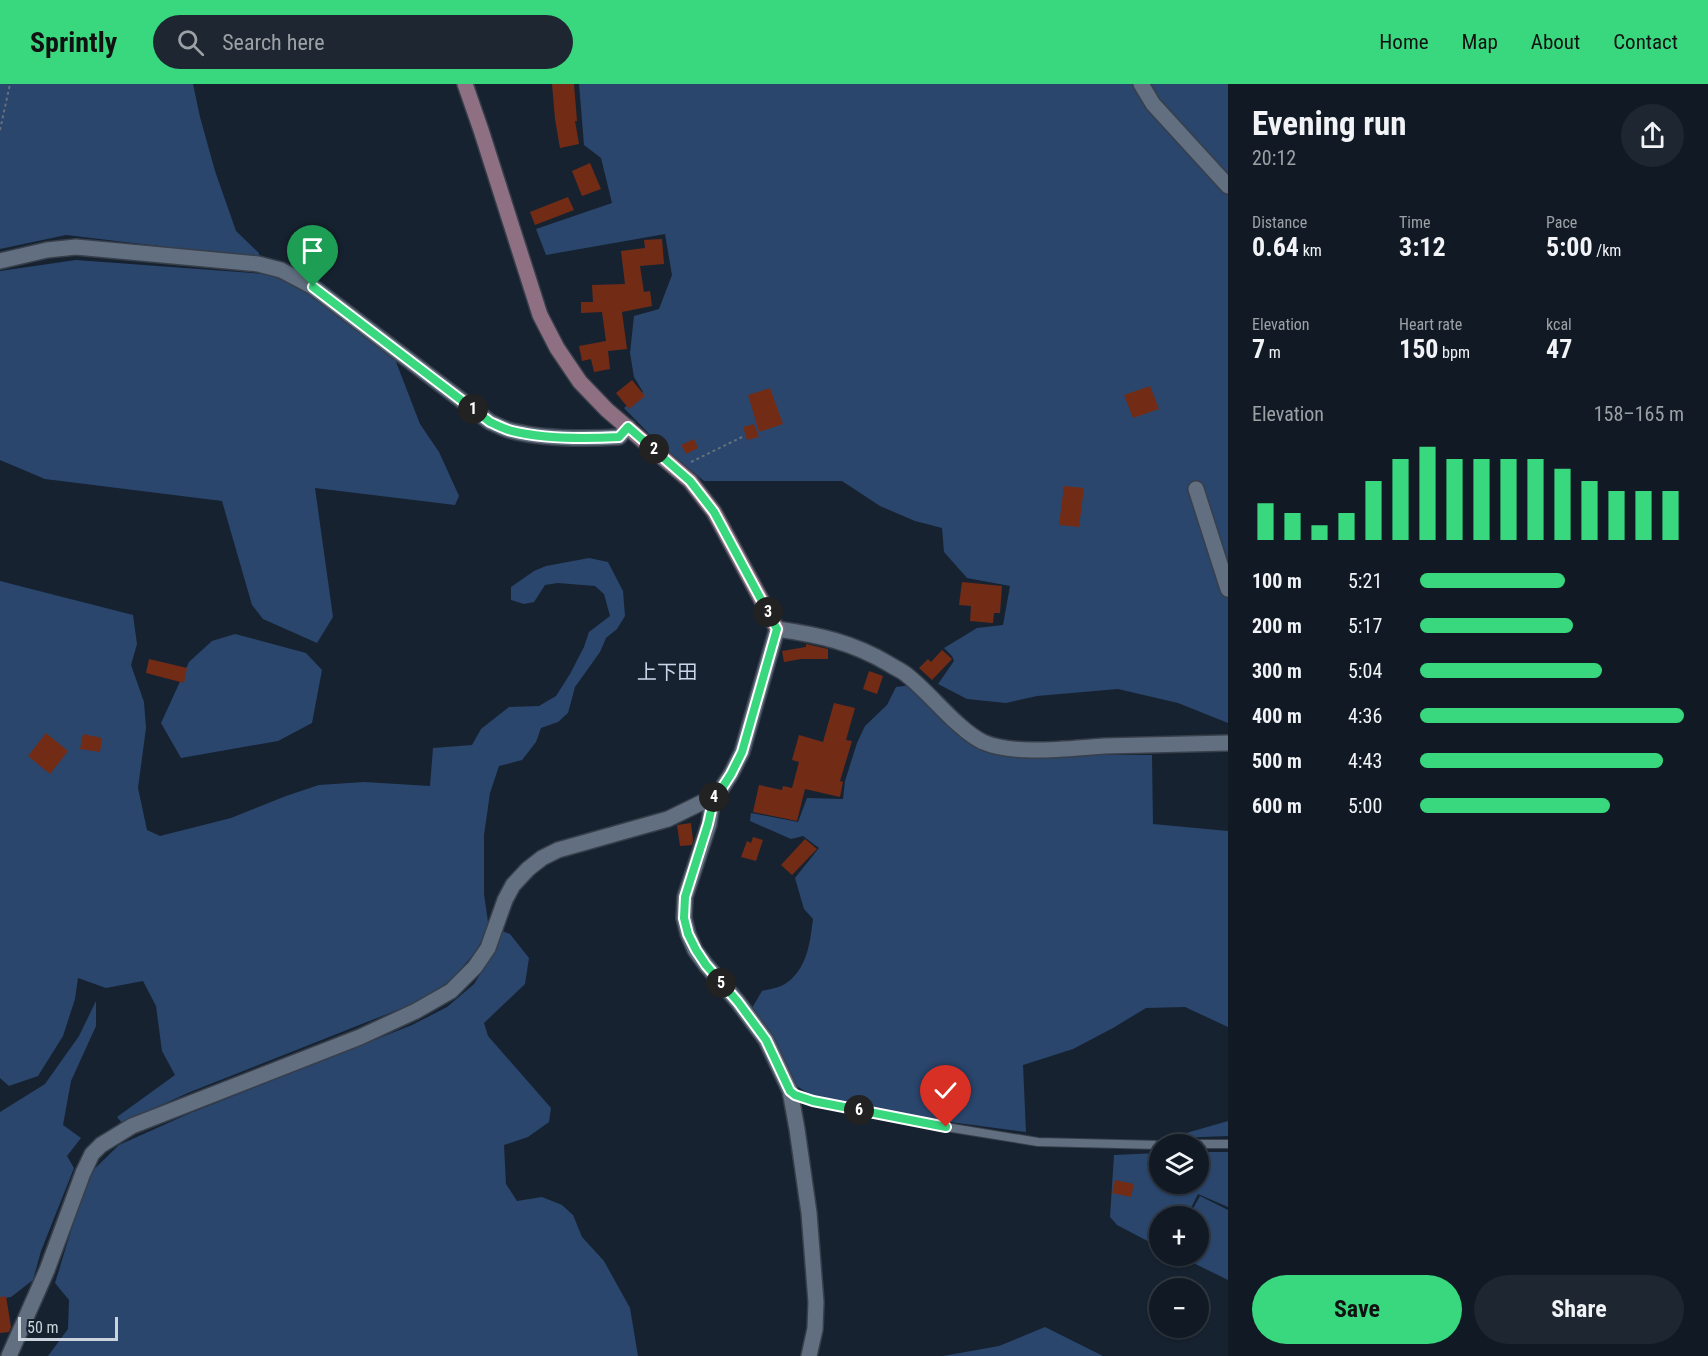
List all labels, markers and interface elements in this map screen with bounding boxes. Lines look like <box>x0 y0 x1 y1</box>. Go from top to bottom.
search box <box>153 15 573 69</box>
text: Sprintly <box>30 26 117 59</box>
icon: search <box>174 26 207 59</box>
text: Search here <box>222 30 325 55</box>
text: Home <box>1379 30 1429 54</box>
text: Map <box>1462 30 1498 54</box>
text: About <box>1531 30 1580 54</box>
text: Contact <box>1613 30 1678 54</box>
text: Evening run <box>1252 104 1407 143</box>
button: share <box>1621 104 1684 167</box>
text: 20:12 <box>1252 146 1296 170</box>
text: Distance <box>1252 213 1307 232</box>
text: Time <box>1399 213 1431 232</box>
text: Pace <box>1546 213 1577 232</box>
pin <box>287 225 338 287</box>
text: 0.64 <box>1252 232 1299 262</box>
text: 3:12 <box>1399 232 1446 262</box>
text: 5:00 <box>1546 232 1593 262</box>
icon: arrive <box>296 234 329 267</box>
text: km <box>1299 241 1322 260</box>
text: /km <box>1593 241 1621 260</box>
text: Elevation <box>1252 315 1310 334</box>
text: Heart rate <box>1399 315 1462 334</box>
text: kcal <box>1546 315 1572 334</box>
text: 7 <box>1252 334 1265 364</box>
text: 150 <box>1399 334 1438 364</box>
text: 47 <box>1546 334 1572 364</box>
text: m <box>1265 343 1281 362</box>
text: bpm <box>1438 343 1470 362</box>
pin: 1 <box>458 394 488 424</box>
text: 1 <box>469 399 477 418</box>
text: Elevation <box>1252 402 1324 426</box>
text: 158–165 m <box>1594 402 1684 426</box>
pin: 2 <box>639 434 669 464</box>
text: 2 <box>650 439 658 458</box>
text: 100 m <box>1252 569 1302 593</box>
text: 5:21 <box>1348 569 1382 593</box>
pin: 3 <box>753 597 783 627</box>
text: 3 <box>764 602 772 621</box>
text: 200 m <box>1252 614 1302 638</box>
text: 5:17 <box>1348 614 1382 638</box>
text: 300 m <box>1252 659 1302 683</box>
text: 5:04 <box>1348 659 1382 683</box>
district label: 上下田 <box>637 660 697 684</box>
text: 400 m <box>1252 704 1302 728</box>
text: 4:36 <box>1348 704 1382 728</box>
text: 500 m <box>1252 749 1302 773</box>
text: 4:43 <box>1348 749 1382 773</box>
pin: 4 <box>699 782 729 812</box>
text: 4 <box>710 787 718 806</box>
text: 600 m <box>1252 794 1302 818</box>
text: 5:00 <box>1348 794 1382 818</box>
pin: 5 <box>706 968 736 998</box>
text: 5 <box>717 973 725 992</box>
pin <box>920 1065 971 1127</box>
icon: check <box>929 1074 962 1107</box>
pin: 6 <box>844 1095 874 1125</box>
text: 6 <box>855 1100 863 1119</box>
map controls <box>1149 1134 1209 1338</box>
button: layers <box>1149 1134 1209 1194</box>
button: + <box>1149 1206 1209 1266</box>
button: Save <box>1252 1275 1462 1344</box>
button: Share <box>1474 1275 1684 1344</box>
button: − <box>1149 1278 1209 1338</box>
scale bar <box>18 1314 118 1342</box>
text: 50 m <box>27 1318 59 1337</box>

